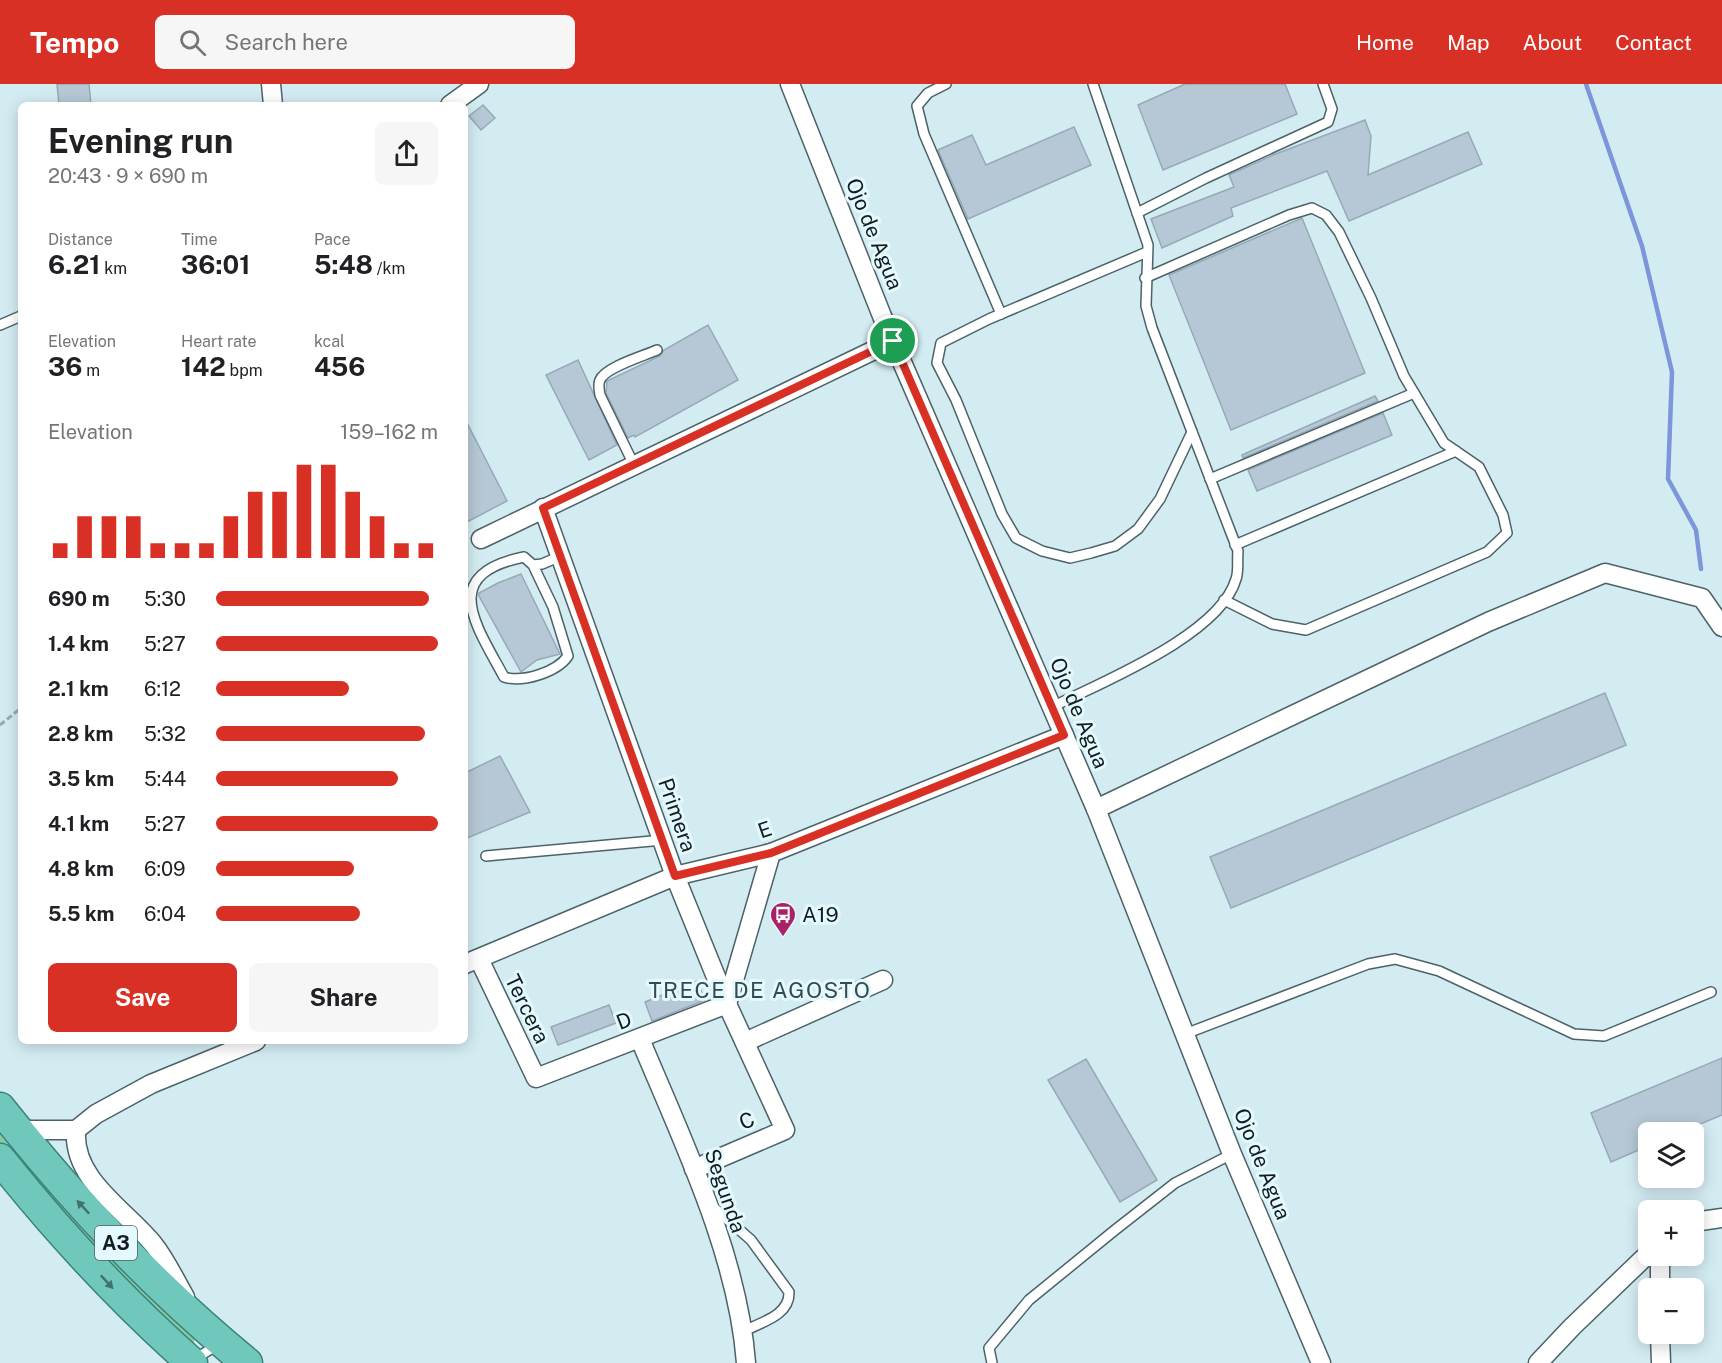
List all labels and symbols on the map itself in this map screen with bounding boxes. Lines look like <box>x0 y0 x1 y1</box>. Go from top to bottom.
street label: Ojo de Agua <box>841 174 908 293</box>
pin <box>867 315 918 366</box>
street label: Ojo de Agua <box>1045 654 1114 772</box>
street label: Primera <box>653 775 702 855</box>
street label: E <box>755 816 775 843</box>
bus stop icon: A19 <box>768 900 798 938</box>
place label: A19 <box>802 902 839 927</box>
street label: Tercera <box>500 970 555 1047</box>
district label: TRECE DE AGOSTO <box>649 977 871 1003</box>
street label: D <box>613 1006 635 1035</box>
street label: Ojo de Agua <box>1229 1104 1296 1223</box>
street label: C <box>735 1106 758 1135</box>
street label: Segunda <box>699 1146 751 1236</box>
one-way arrow <box>77 1200 90 1215</box>
road number: A3 <box>95 1226 137 1260</box>
one-way arrow <box>100 1275 114 1289</box>

